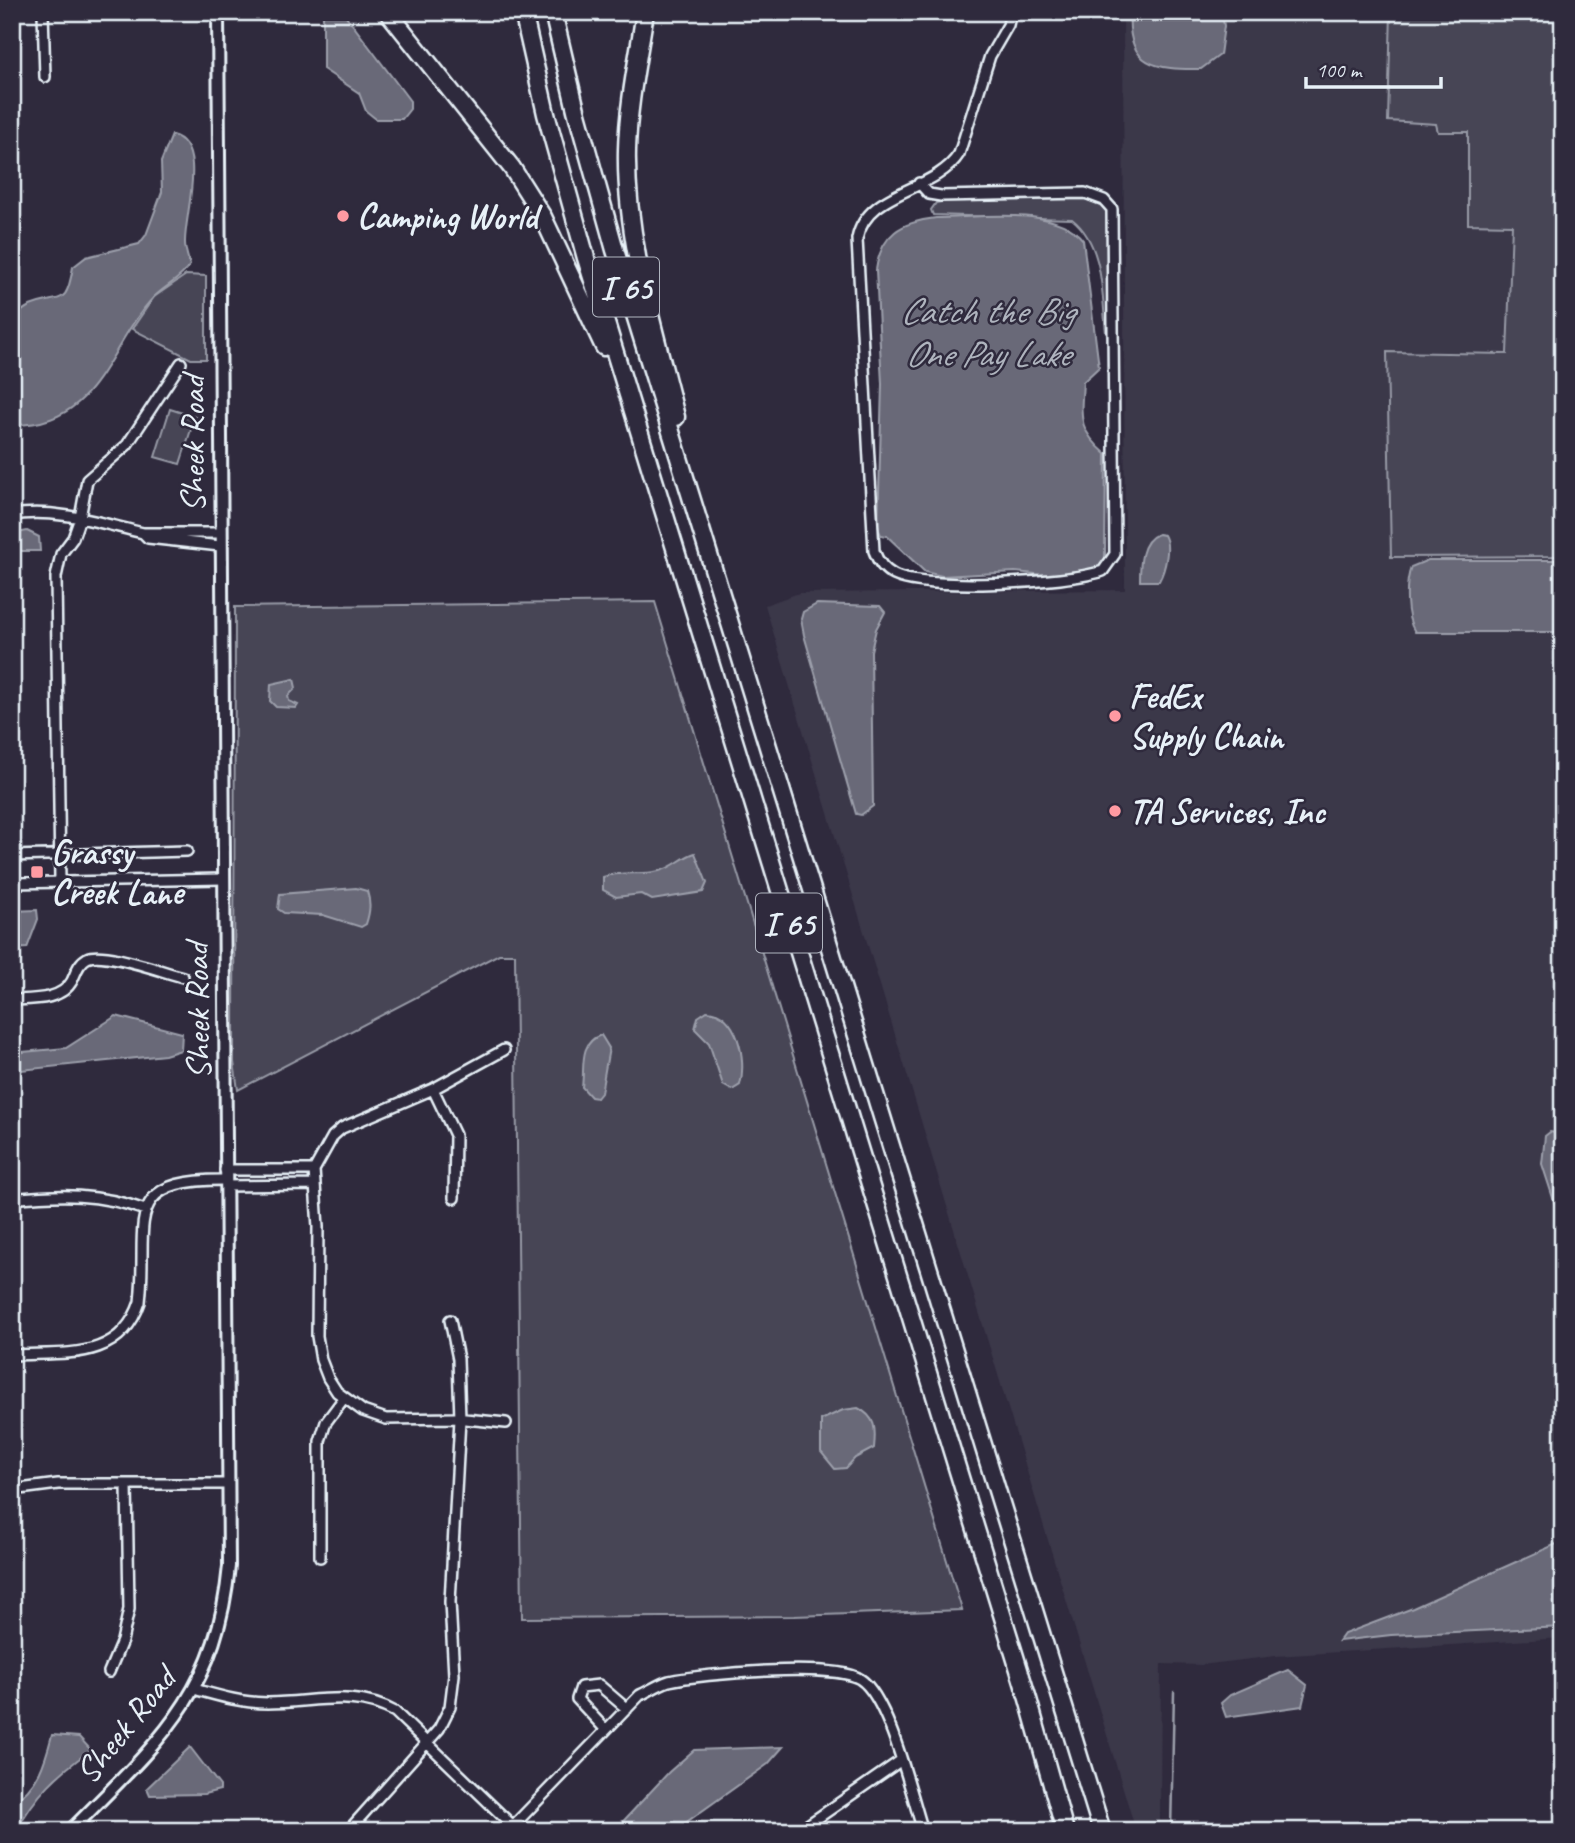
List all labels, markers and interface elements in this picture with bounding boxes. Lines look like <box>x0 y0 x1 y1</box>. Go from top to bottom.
scale bar <box>1306 46 1440 90</box>
text: 100 m <box>1316 57 1363 83</box>
place label: Camping World <box>357 194 543 239</box>
marker: Camping World <box>335 208 351 224</box>
road number: I 65 <box>593 258 659 316</box>
water label: Catch the Big One Pay Lake <box>900 287 1079 377</box>
street label: Sheek Road <box>170 370 215 512</box>
place label: FedEx Supply Chain <box>1129 674 1285 759</box>
marker: FedEx Supply Chain <box>1107 708 1123 724</box>
place label: TA Services, Inc <box>1129 789 1326 834</box>
marker: TA Services, Inc <box>1107 803 1123 819</box>
place label: Grassy Creek Lane <box>51 830 186 915</box>
marker: Grassy Creek Lane <box>29 864 45 880</box>
road number: I 65 <box>756 894 822 953</box>
street label: Sheek Road <box>174 937 221 1080</box>
street label: Sheek Road <box>65 1654 189 1793</box>

